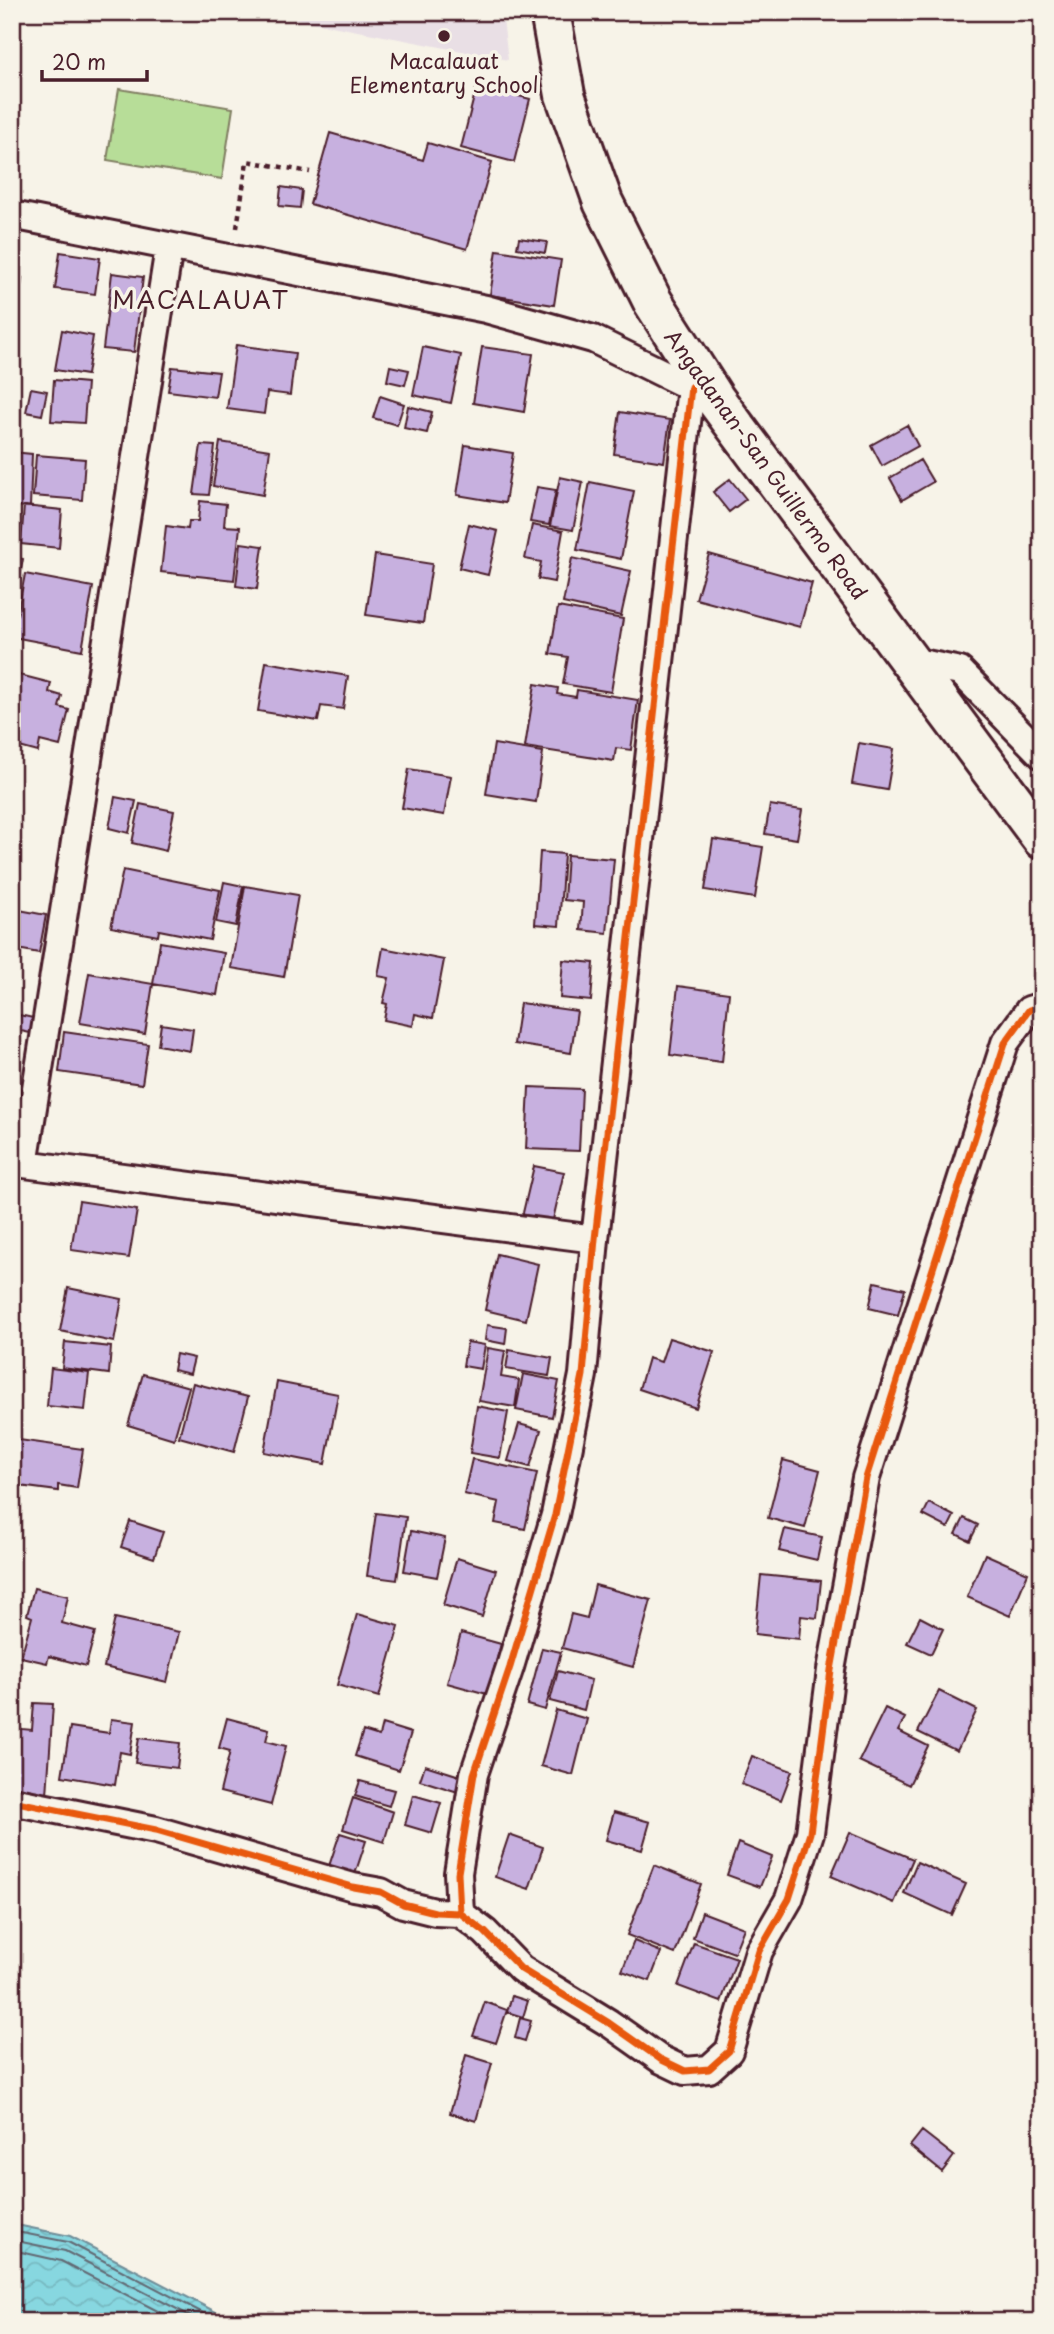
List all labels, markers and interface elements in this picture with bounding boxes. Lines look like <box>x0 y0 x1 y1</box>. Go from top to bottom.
marker: Macalauat Elementary School <box>436 28 452 44</box>
scale bar <box>42 38 147 82</box>
place label: Macalauat Elementary School <box>349 44 539 100</box>
text: 20 m <box>52 45 106 77</box>
district label: MACALAUAT <box>112 281 290 317</box>
street label: Angadanan-San Guillermo Road <box>658 322 876 606</box>

